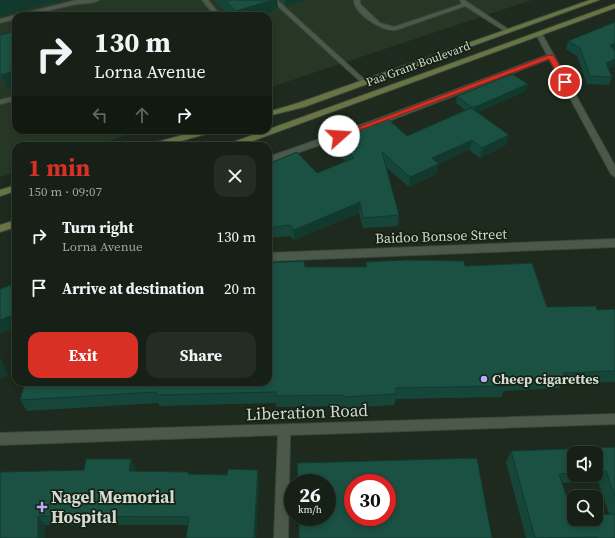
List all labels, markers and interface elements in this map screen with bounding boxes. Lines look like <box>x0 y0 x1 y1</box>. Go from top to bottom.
text: 130 m <box>94 23 171 61</box>
icon: right <box>28 28 80 80</box>
street label: Paa Grant Boulevard <box>364 38 472 90</box>
text: Lorna Avenue <box>94 59 206 84</box>
pin <box>548 65 582 99</box>
icon: arrive <box>554 71 576 93</box>
icon: left <box>89 104 111 126</box>
icon: ahead <box>131 104 153 126</box>
icon: right <box>173 104 195 126</box>
position arrow <box>318 115 360 157</box>
text: 1 min <box>28 151 90 184</box>
button: close <box>214 155 256 197</box>
text: 150 m · 09:07 <box>28 183 102 200</box>
text: Turn right <box>62 217 134 238</box>
street label: Baidoo Bonsoe Street <box>375 224 508 248</box>
icon: right <box>28 225 50 247</box>
text: 130 m <box>216 226 256 247</box>
text: Lorna Avenue <box>62 238 143 255</box>
icon: arrive <box>28 277 50 299</box>
text: Arrive at destination <box>62 278 204 299</box>
text: 20 m <box>224 278 256 299</box>
button: Exit <box>28 332 138 378</box>
button: Share <box>146 332 256 378</box>
place label: Cheep cigarettes <box>492 369 600 389</box>
marker: Cheep cigarettes <box>479 374 489 384</box>
street label: Liberation Road <box>246 398 369 426</box>
map controls <box>567 446 603 526</box>
button: sound <box>567 446 603 482</box>
speed limit sign: 30 <box>344 474 396 526</box>
text: 26 <box>299 481 321 509</box>
place label: Nagel Memorial Hospital <box>51 485 175 529</box>
button: search <box>567 490 603 526</box>
marker: Nagel Memorial Hospital <box>36 501 48 513</box>
text: km/h <box>298 503 322 516</box>

